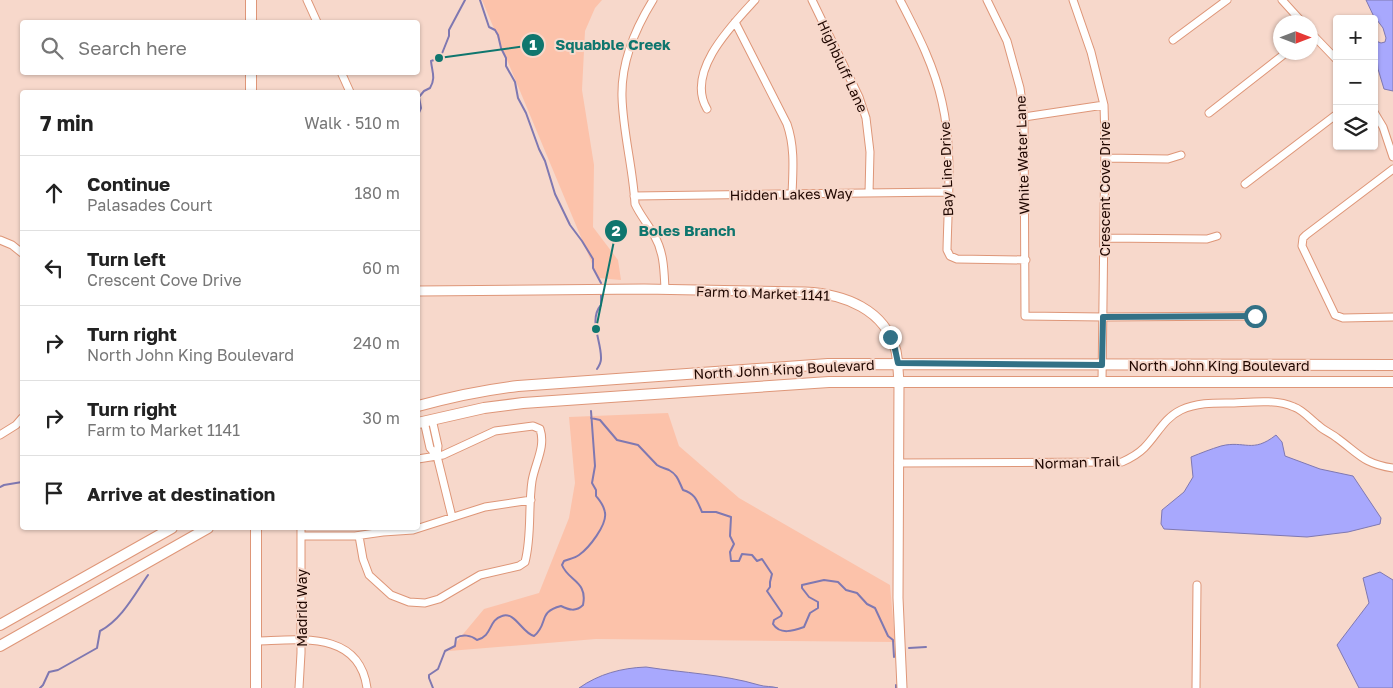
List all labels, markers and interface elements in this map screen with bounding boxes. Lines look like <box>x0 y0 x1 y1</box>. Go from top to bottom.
north arrow <box>1273 15 1318 60</box>
map controls <box>1333 15 1378 150</box>
button: + <box>1333 15 1378 60</box>
street label: Highbluff Lane <box>814 17 872 115</box>
search box <box>20 20 420 75</box>
callout: Squabble Creek <box>520 30 681 60</box>
icon: search <box>38 34 66 62</box>
text: 1 <box>529 35 537 53</box>
text: Squabble Creek <box>555 35 671 53</box>
text: Search here <box>78 36 187 59</box>
button: − <box>1333 60 1378 105</box>
street label: White Water Lane <box>1011 95 1033 215</box>
button: layers <box>1333 105 1378 150</box>
text: 7 min <box>40 110 94 136</box>
text: Walk · 510 m <box>304 113 400 133</box>
street label: Bay Line Drive <box>936 121 956 217</box>
street label: Crescent Cove Drive <box>1096 121 1113 257</box>
text: Continue <box>87 172 170 195</box>
icon: ahead <box>40 179 68 207</box>
text: 180 m <box>354 183 400 203</box>
street label: Hidden Lakes Way <box>729 184 853 204</box>
text: Palasades Court <box>87 195 213 215</box>
callout: Boles Branch <box>604 216 746 246</box>
text: 2 <box>611 221 621 239</box>
text: Boles Branch <box>638 221 736 239</box>
text: Turn left <box>87 247 166 270</box>
icon: left <box>40 254 68 282</box>
text: 60 m <box>362 258 400 278</box>
text: Crescent Cove Drive <box>87 270 242 290</box>
street label: Farm to Market 1141 <box>696 282 830 304</box>
route start <box>1244 305 1267 328</box>
text: Turn right <box>87 322 177 345</box>
route end <box>879 326 902 349</box>
icon: right <box>40 329 68 357</box>
text: 240 m <box>353 333 400 353</box>
text: North John King Boulevard <box>87 345 294 365</box>
street label: North John King Boulevard <box>693 356 875 382</box>
street label: North John King Boulevard <box>1128 357 1310 374</box>
text: Turn right <box>87 397 177 420</box>
icon: right <box>40 404 68 432</box>
text: 30 m <box>363 408 400 428</box>
text: Farm to Market 1141 <box>87 420 240 440</box>
street label: Norman Trail <box>1034 452 1120 472</box>
icon: arrive <box>40 479 68 507</box>
text: Arrive at destination <box>87 482 275 505</box>
street label: Madrid Way <box>293 569 310 647</box>

